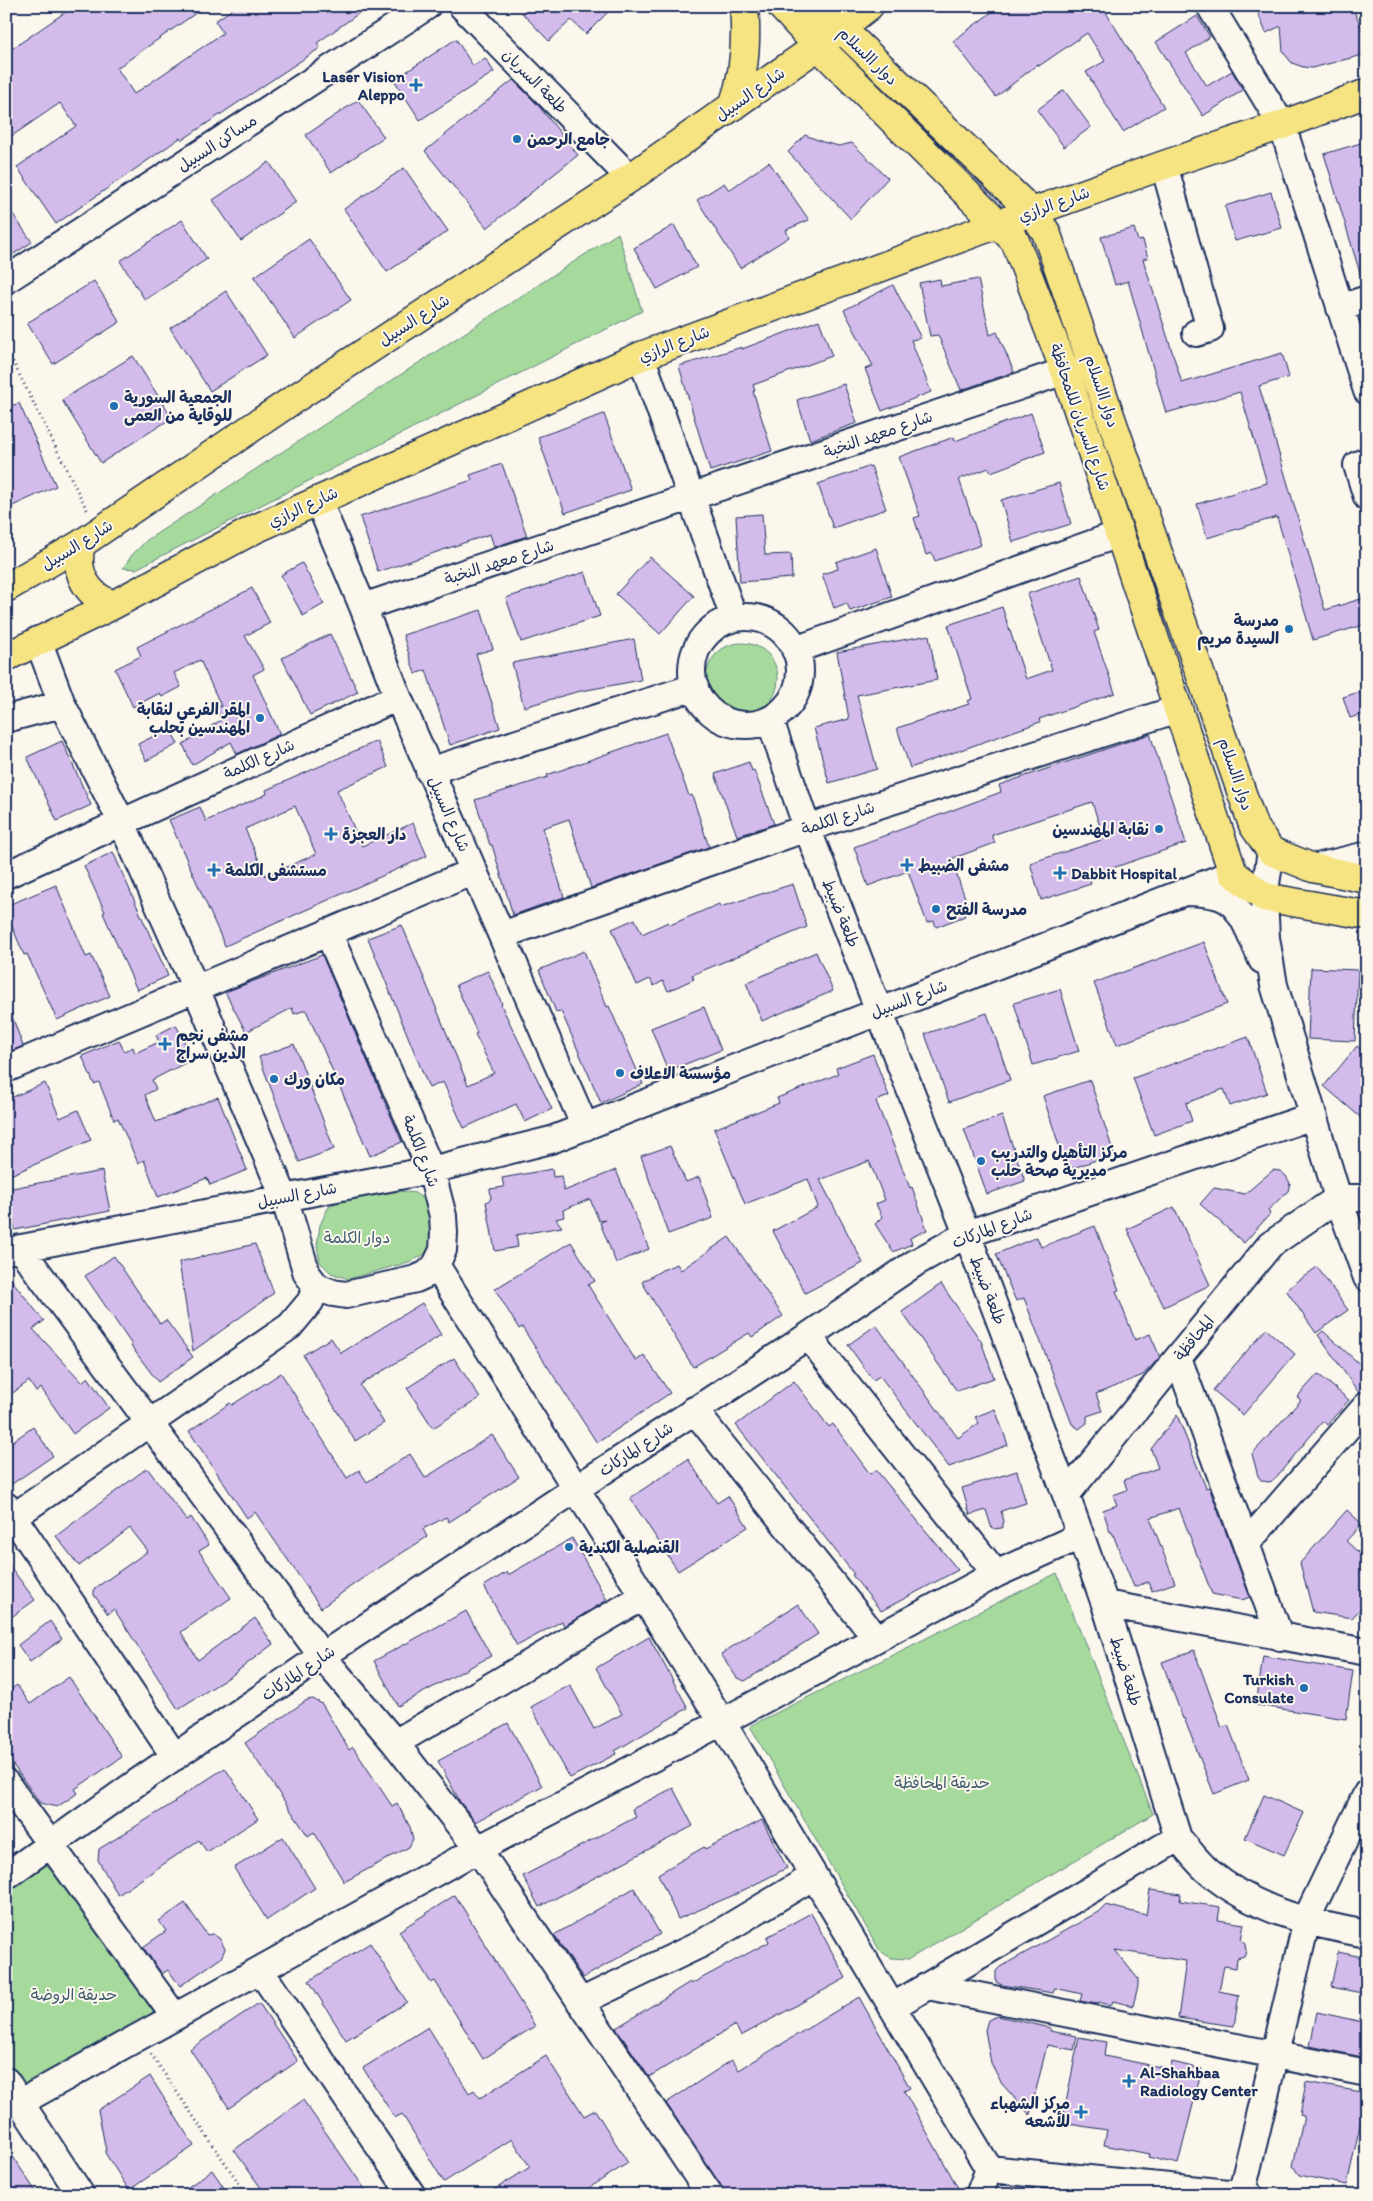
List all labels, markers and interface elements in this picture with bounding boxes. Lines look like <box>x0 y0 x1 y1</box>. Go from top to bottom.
street label: دوار االسلام <box>832 23 902 91</box>
street label: طلعة السريان <box>499 45 571 117</box>
street label: شارع السبيل <box>712 63 790 127</box>
place label: Laser Vision Aleppo <box>322 67 406 105</box>
marker: Laser Vision Aleppo <box>409 78 423 92</box>
street label: مساكن السبيل <box>174 110 260 176</box>
place label: جامع الرحمن <box>527 130 610 151</box>
marker: جامع الرحمن <box>511 133 523 145</box>
street label: شارع الرازي <box>1016 182 1093 228</box>
street label: شارع السبيل <box>375 290 454 352</box>
street label: شارع الرازي <box>636 322 713 368</box>
street label: شارع السريان لللمحافظة <box>1044 341 1114 494</box>
street label: دوار االسلام <box>1078 352 1123 431</box>
place label: الجمعية السورية للوقاية من العمى <box>124 388 233 426</box>
marker: الجمعية السورية للوقاية من العمى <box>108 400 120 412</box>
street label: شارع معهد النخبة <box>821 406 936 463</box>
street label: شارع الرازي <box>265 483 342 533</box>
street label: شارع السبيل <box>38 516 117 576</box>
street label: شارع معهد النخبة <box>442 535 557 591</box>
place label: مدرسة السيدة مريم <box>1197 611 1279 651</box>
marker: مدرسة السيدة مريم <box>1283 623 1295 635</box>
place label: المقر الفرعي لنقابة المهندسين بحلب <box>137 700 250 737</box>
marker: المقر الفرعي لنقابة المهندسين بحلب <box>254 712 266 724</box>
street label: شارع الكلمة <box>220 735 298 785</box>
street label: دوار االسلام <box>1212 735 1257 814</box>
street label: شارع السبيل <box>422 773 474 856</box>
street label: شارع الكلمة <box>799 797 878 841</box>
place label: نقابة المهندسين <box>1052 820 1149 839</box>
marker: نقابة المهندسين <box>1153 823 1165 835</box>
place label: دار العجزة <box>342 825 407 844</box>
marker: دار العجزة <box>324 827 338 841</box>
place label: مشفى الضبيط <box>918 856 1009 876</box>
marker: مشفى الضبيط <box>900 858 914 872</box>
place label: مستشفى الكلمة <box>225 861 327 881</box>
marker: مستشفى الكلمة <box>207 863 221 877</box>
place label: Dabbit Hospital <box>1071 864 1177 884</box>
marker: Dabbit Hospital <box>1053 866 1067 880</box>
street label: طلعة ضبيط <box>819 876 863 950</box>
place label: مدرسة الفتح <box>946 900 1027 920</box>
marker: مدرسة الفتح <box>930 903 942 915</box>
street label: شارع السبيل <box>868 976 951 1024</box>
place label: مشفى نجم الدين سراج <box>176 1026 249 1063</box>
marker: مشفى نجم الدين سراج <box>158 1037 172 1051</box>
place label: مؤسسة الاعلاف <box>630 1064 731 1084</box>
marker: مؤسسة الاعلاف <box>614 1067 626 1079</box>
place label: مكان ورك <box>284 1070 345 1090</box>
marker: مكان ورك <box>268 1073 280 1085</box>
street label: شارع الكلمة <box>397 1112 443 1191</box>
place label: مركز التأهيل والتدريب مديرية صحة حلب <box>991 1142 1127 1180</box>
marker: مركز التأهيل والتدريب مديرية صحة حلب <box>975 1155 987 1167</box>
street label: شارع السبيل <box>256 1178 339 1214</box>
street label: شارع الماركات <box>949 1204 1036 1254</box>
park label: دوار الكلمة <box>324 1228 390 1247</box>
street label: طلعة ضبيط <box>966 1253 1010 1327</box>
street label: المحافظة <box>1170 1311 1218 1365</box>
street label: شارع الماركات <box>595 1418 678 1482</box>
place label: القنصلية الكندية <box>579 1538 679 1557</box>
marker: القنصلية الكندية <box>563 1541 575 1553</box>
street label: طلعة ضبيط <box>1106 1634 1146 1708</box>
street label: شارع الماركات <box>258 1641 340 1706</box>
place label: Turkish Consulate <box>1224 1670 1294 1707</box>
marker: Turkish Consulate <box>1298 1682 1310 1694</box>
park label: حديقة المحافظة <box>894 1773 990 1792</box>
park label: حديقة الروضة <box>31 1985 117 2004</box>
place label: Al-Shahbaa Radiology Center <box>1139 2063 1258 2101</box>
marker: Al-Shahbaa Radiology Center <box>1122 2074 1136 2088</box>
place label: مركز الشهباء للأشعه <box>990 2094 1070 2131</box>
marker: مركز الشهباء للأشعه <box>1074 2105 1088 2119</box>

